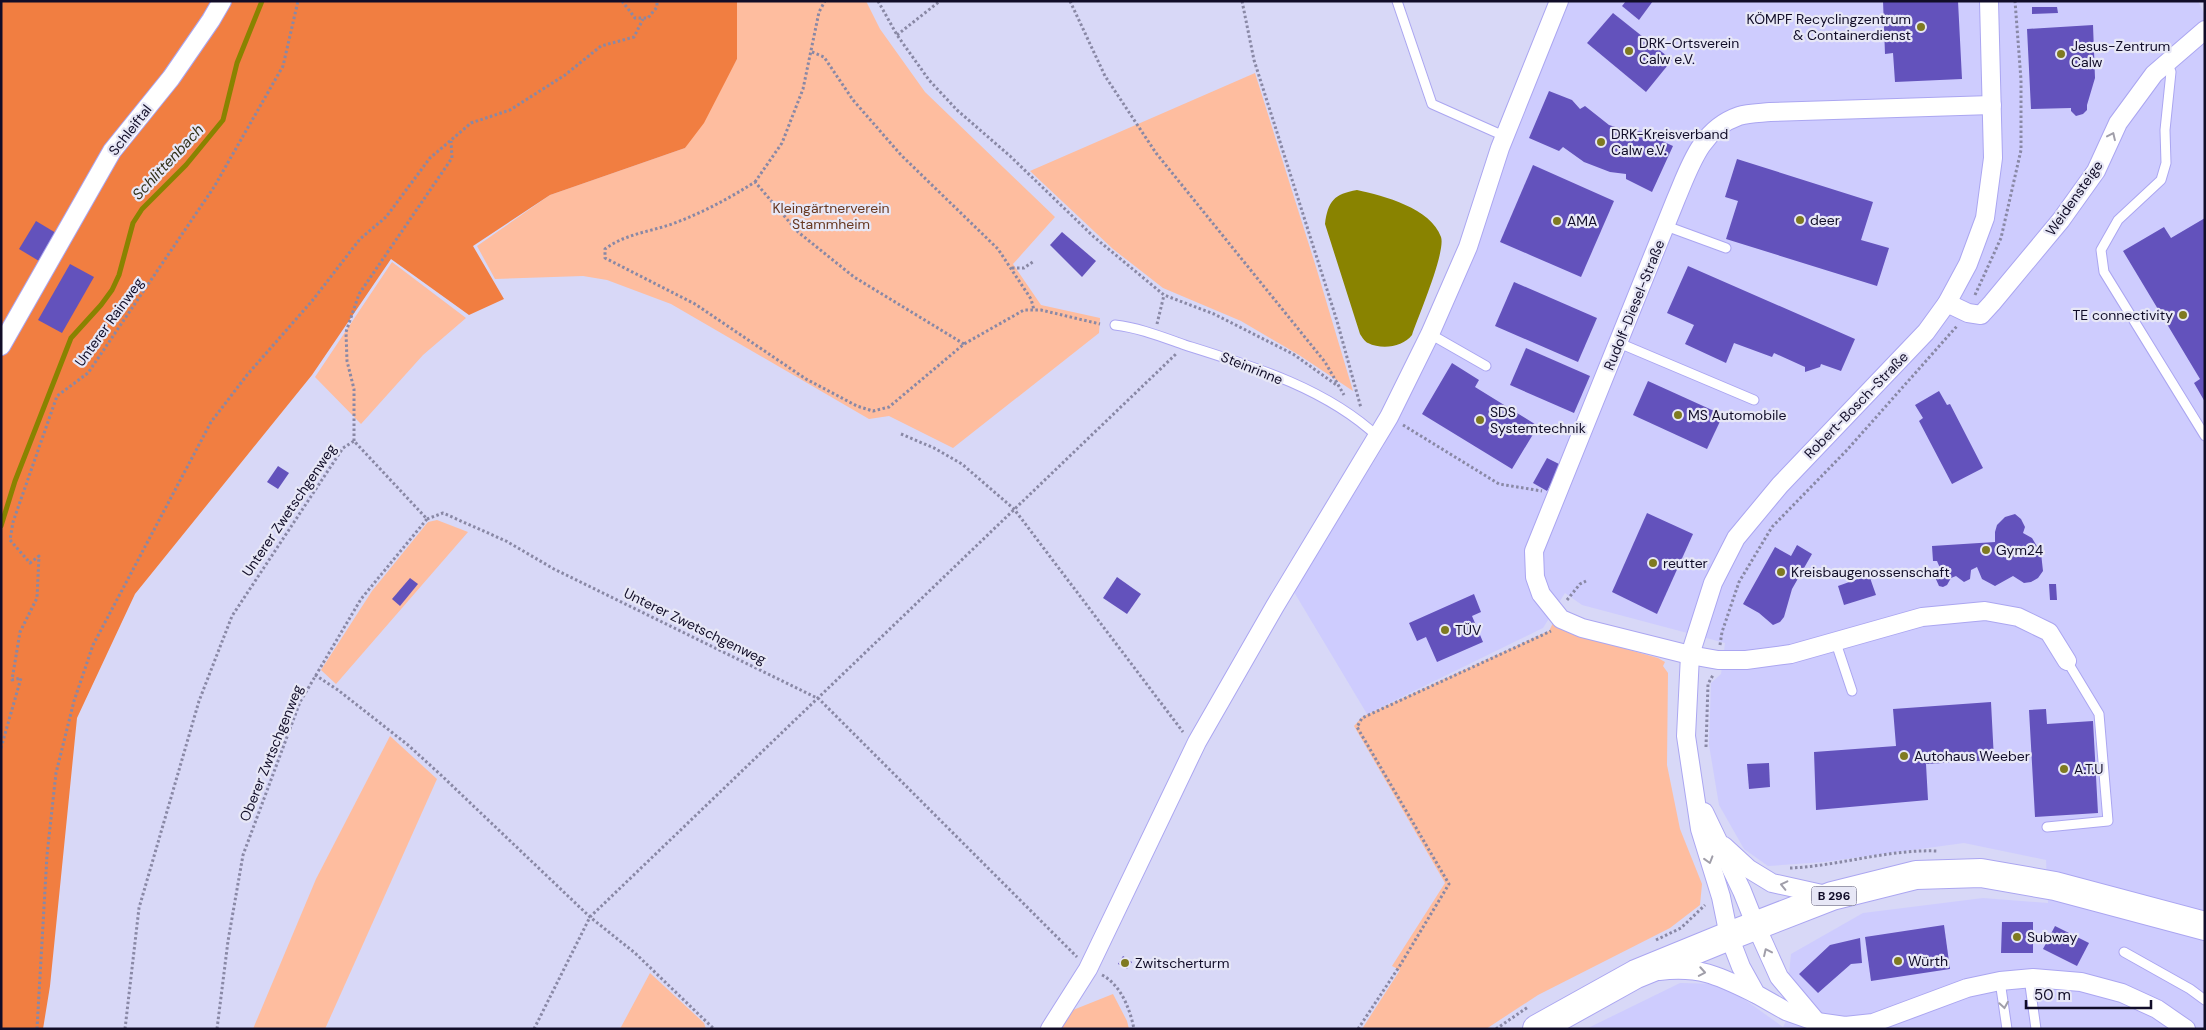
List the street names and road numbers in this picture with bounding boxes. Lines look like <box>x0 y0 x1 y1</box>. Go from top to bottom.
street label: Schleiftal <box>105 101 155 159</box>
street label: Weidensteige <box>2041 157 2107 239</box>
street label: Rudolf-Diesel-Straße <box>1600 237 1668 373</box>
street label: Unterer Rainweg <box>71 274 147 370</box>
street label: Steinrinne <box>1218 347 1286 389</box>
street label: Robert-Bosch-Straße <box>1800 348 1912 462</box>
street label: Unterer Zwetschgenweg <box>238 440 340 580</box>
street label: Unterer Zwetschgenweg <box>621 584 769 668</box>
street label: Oberer Zwtschgenweg <box>235 682 307 824</box>
road number: B 296 <box>1812 886 1856 906</box>

